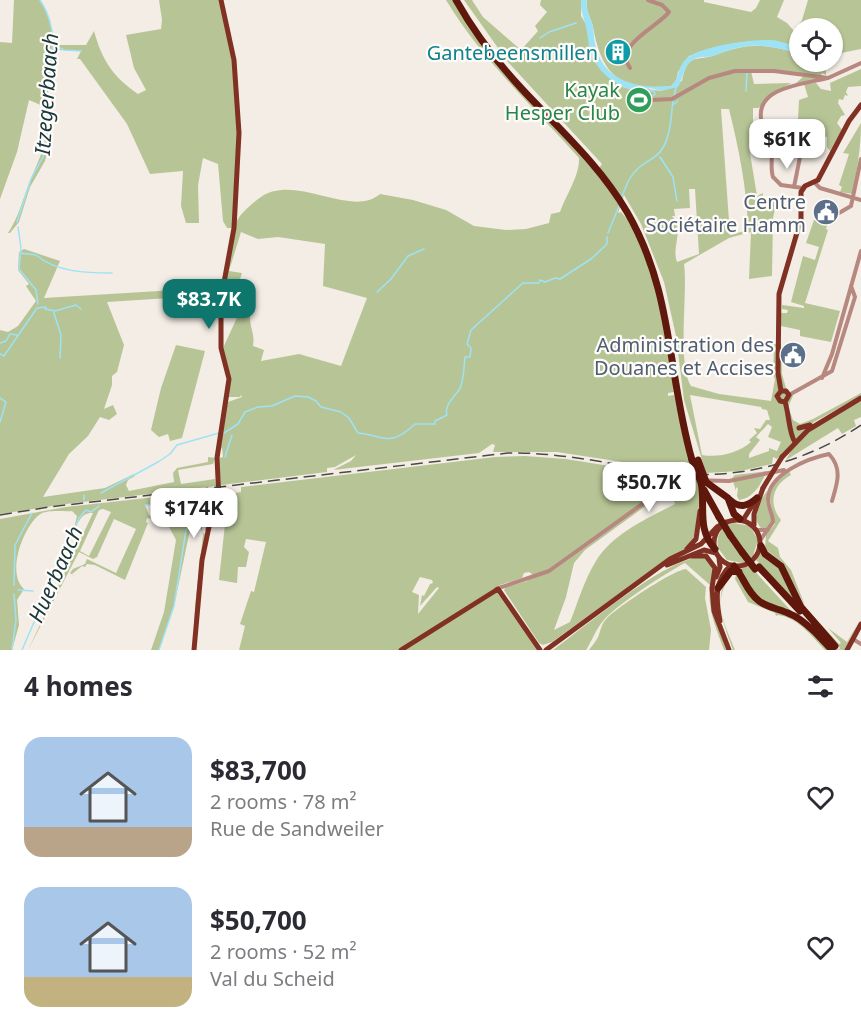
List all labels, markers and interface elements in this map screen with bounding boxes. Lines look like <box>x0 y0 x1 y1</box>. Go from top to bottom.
map controls <box>789 18 843 72</box>
button: locate <box>789 18 843 72</box>
water label: Itzegerbaach <box>28 32 64 157</box>
building icon: Gantebeensmillen <box>603 37 633 67</box>
place label: Gantebeensmillen <box>427 39 598 66</box>
place label: Kayak Hesper Club <box>505 76 620 126</box>
sports icon: Kayak Hesper Club <box>624 85 654 115</box>
pin: $61K <box>751 119 823 170</box>
text: $61K <box>763 125 811 152</box>
place label: Centre Sociétaire Hamm <box>646 188 806 238</box>
public building icon: Centre Sociétaire Hamm <box>811 197 841 227</box>
pin: $83.7K <box>160 279 258 330</box>
text: $83.7K <box>177 285 241 312</box>
place label: Administration des Douanes et Accises <box>594 331 774 381</box>
public building icon: Administration des Douanes et Accises <box>778 340 808 370</box>
pin: $50.7K <box>600 462 698 513</box>
text: $50.7K <box>617 468 681 495</box>
pin: $174K <box>152 488 236 539</box>
text: $174K <box>164 494 224 521</box>
water label: Huerbaach <box>21 521 89 627</box>
text: 4 homes <box>24 668 133 704</box>
icon: filters <box>804 670 837 703</box>
text: $83,700 <box>210 752 307 788</box>
icon: home <box>72 761 144 833</box>
icon: heart <box>804 781 837 814</box>
text: 2 rooms · 78 m² <box>210 788 357 815</box>
text: Rue de Sandweiler <box>210 815 384 842</box>
text: $50,700 <box>210 902 307 938</box>
icon: home <box>72 911 144 983</box>
icon: heart <box>804 931 837 964</box>
text: 2 rooms · 52 m² <box>210 938 357 965</box>
text: Val du Scheid <box>210 965 335 992</box>

